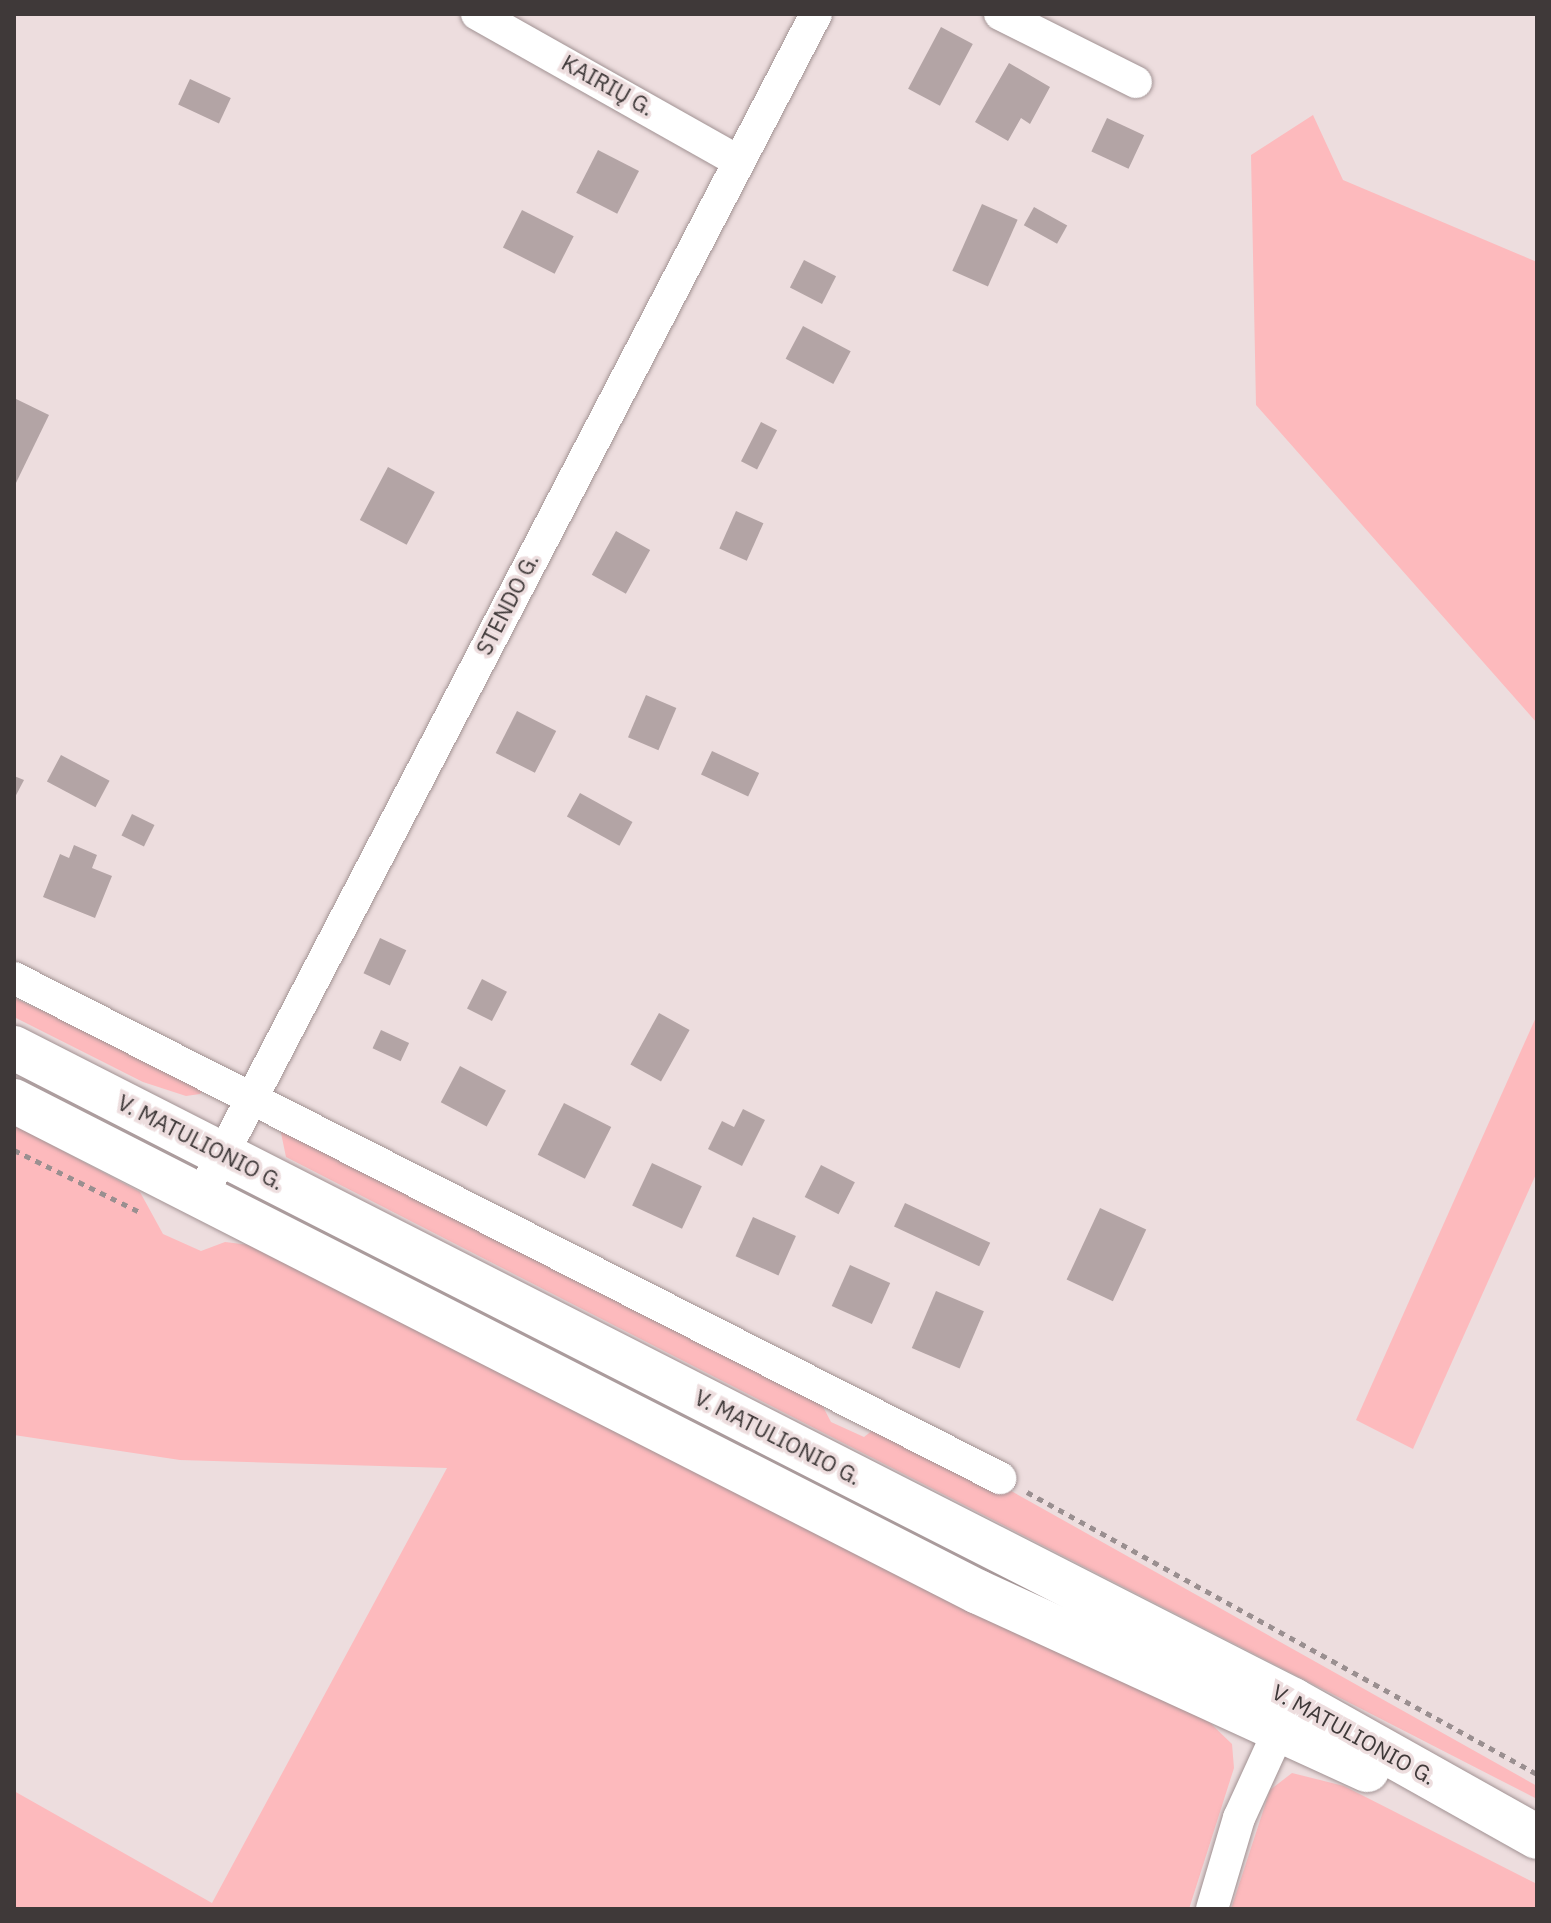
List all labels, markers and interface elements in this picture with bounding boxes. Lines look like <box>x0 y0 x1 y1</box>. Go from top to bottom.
street label: KAIRIŲ G. <box>557 49 659 121</box>
street label: STENDO G. <box>470 549 544 659</box>
street label: V. MATULIONIO G. <box>113 1089 289 1195</box>
street label: V. MATULIONIO G. <box>690 1384 866 1490</box>
street label: V. MATULIONIO G. <box>1268 1678 1440 1790</box>

